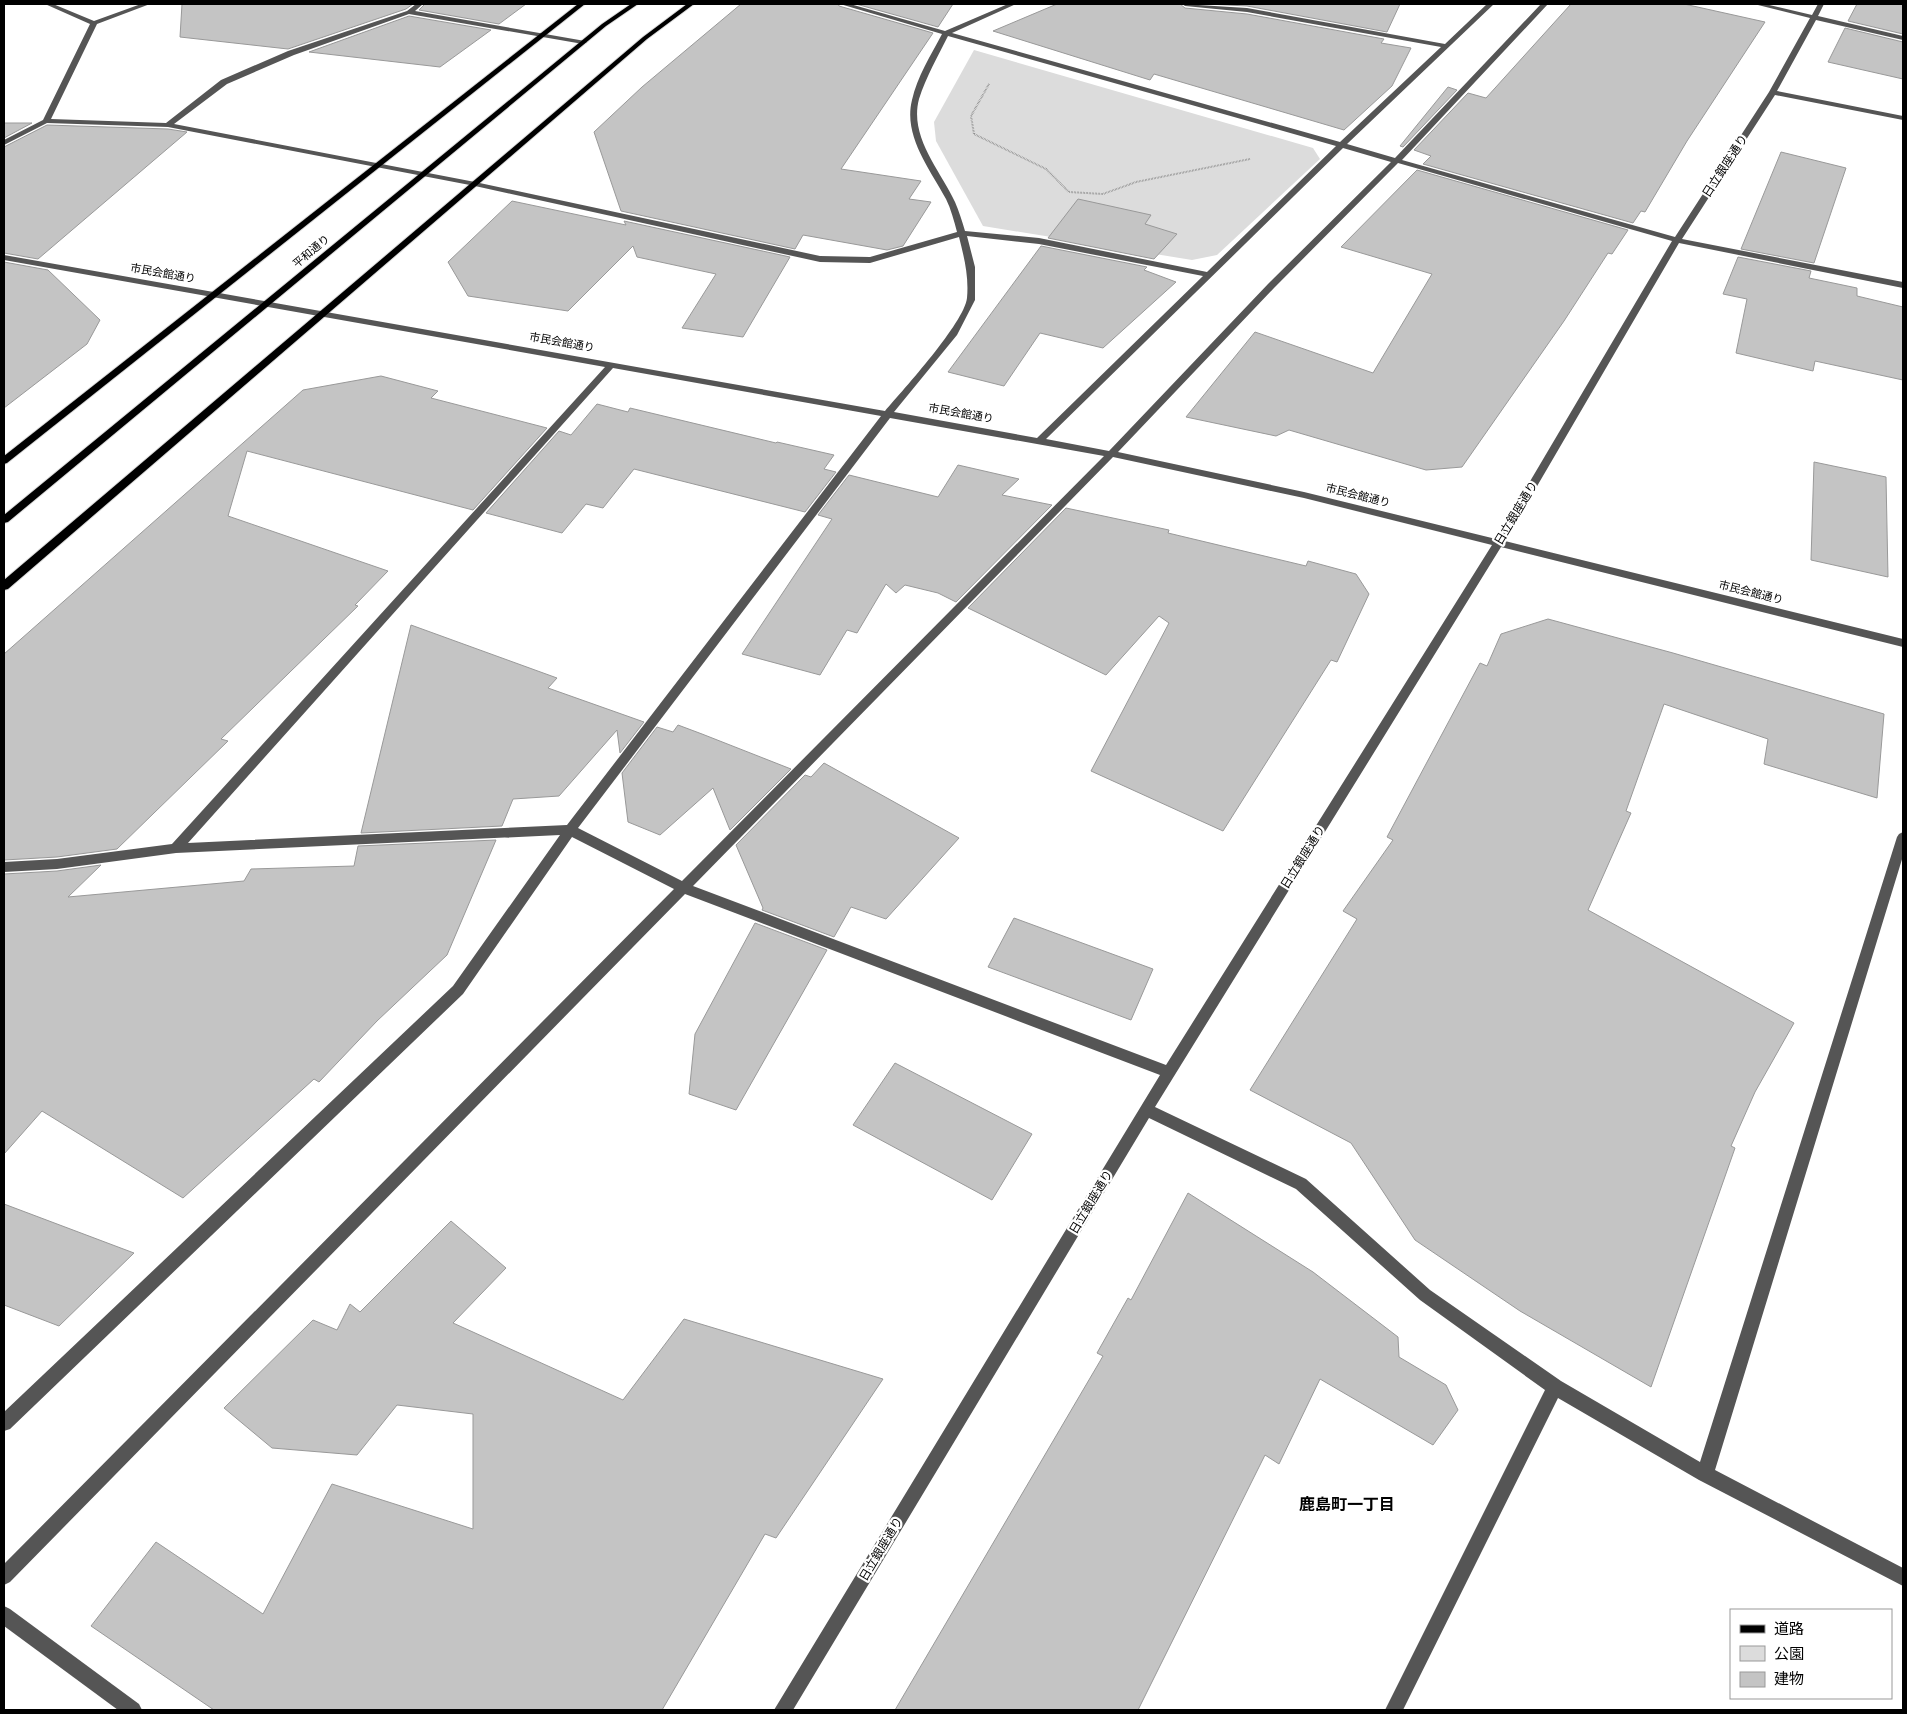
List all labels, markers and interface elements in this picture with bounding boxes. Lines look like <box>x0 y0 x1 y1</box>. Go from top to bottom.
street label: 日立銀座通り <box>1699 131 1750 200</box>
street label: 平和通り <box>290 231 332 271</box>
street label: 市民会館通り <box>129 260 197 286</box>
street label: 市民会館通り <box>528 329 596 355</box>
street label: 市民会館通り <box>927 400 995 426</box>
street label: 日立銀座通り <box>1491 478 1541 547</box>
street label: 市民会館通り <box>1324 480 1392 510</box>
street label: 市民会館通り <box>1717 577 1785 607</box>
street label: 日立銀座通り <box>1277 822 1328 891</box>
street label: 日立銀座通り <box>1066 1167 1116 1236</box>
district label: 鹿島町一丁目 <box>1299 1494 1395 1514</box>
street label: 日立銀座通り <box>856 1514 906 1583</box>
legend <box>1730 1609 1892 1699</box>
text: 道路 <box>1774 1619 1804 1638</box>
text: 公園 <box>1774 1644 1804 1663</box>
text: 建物 <box>1774 1669 1804 1688</box>

